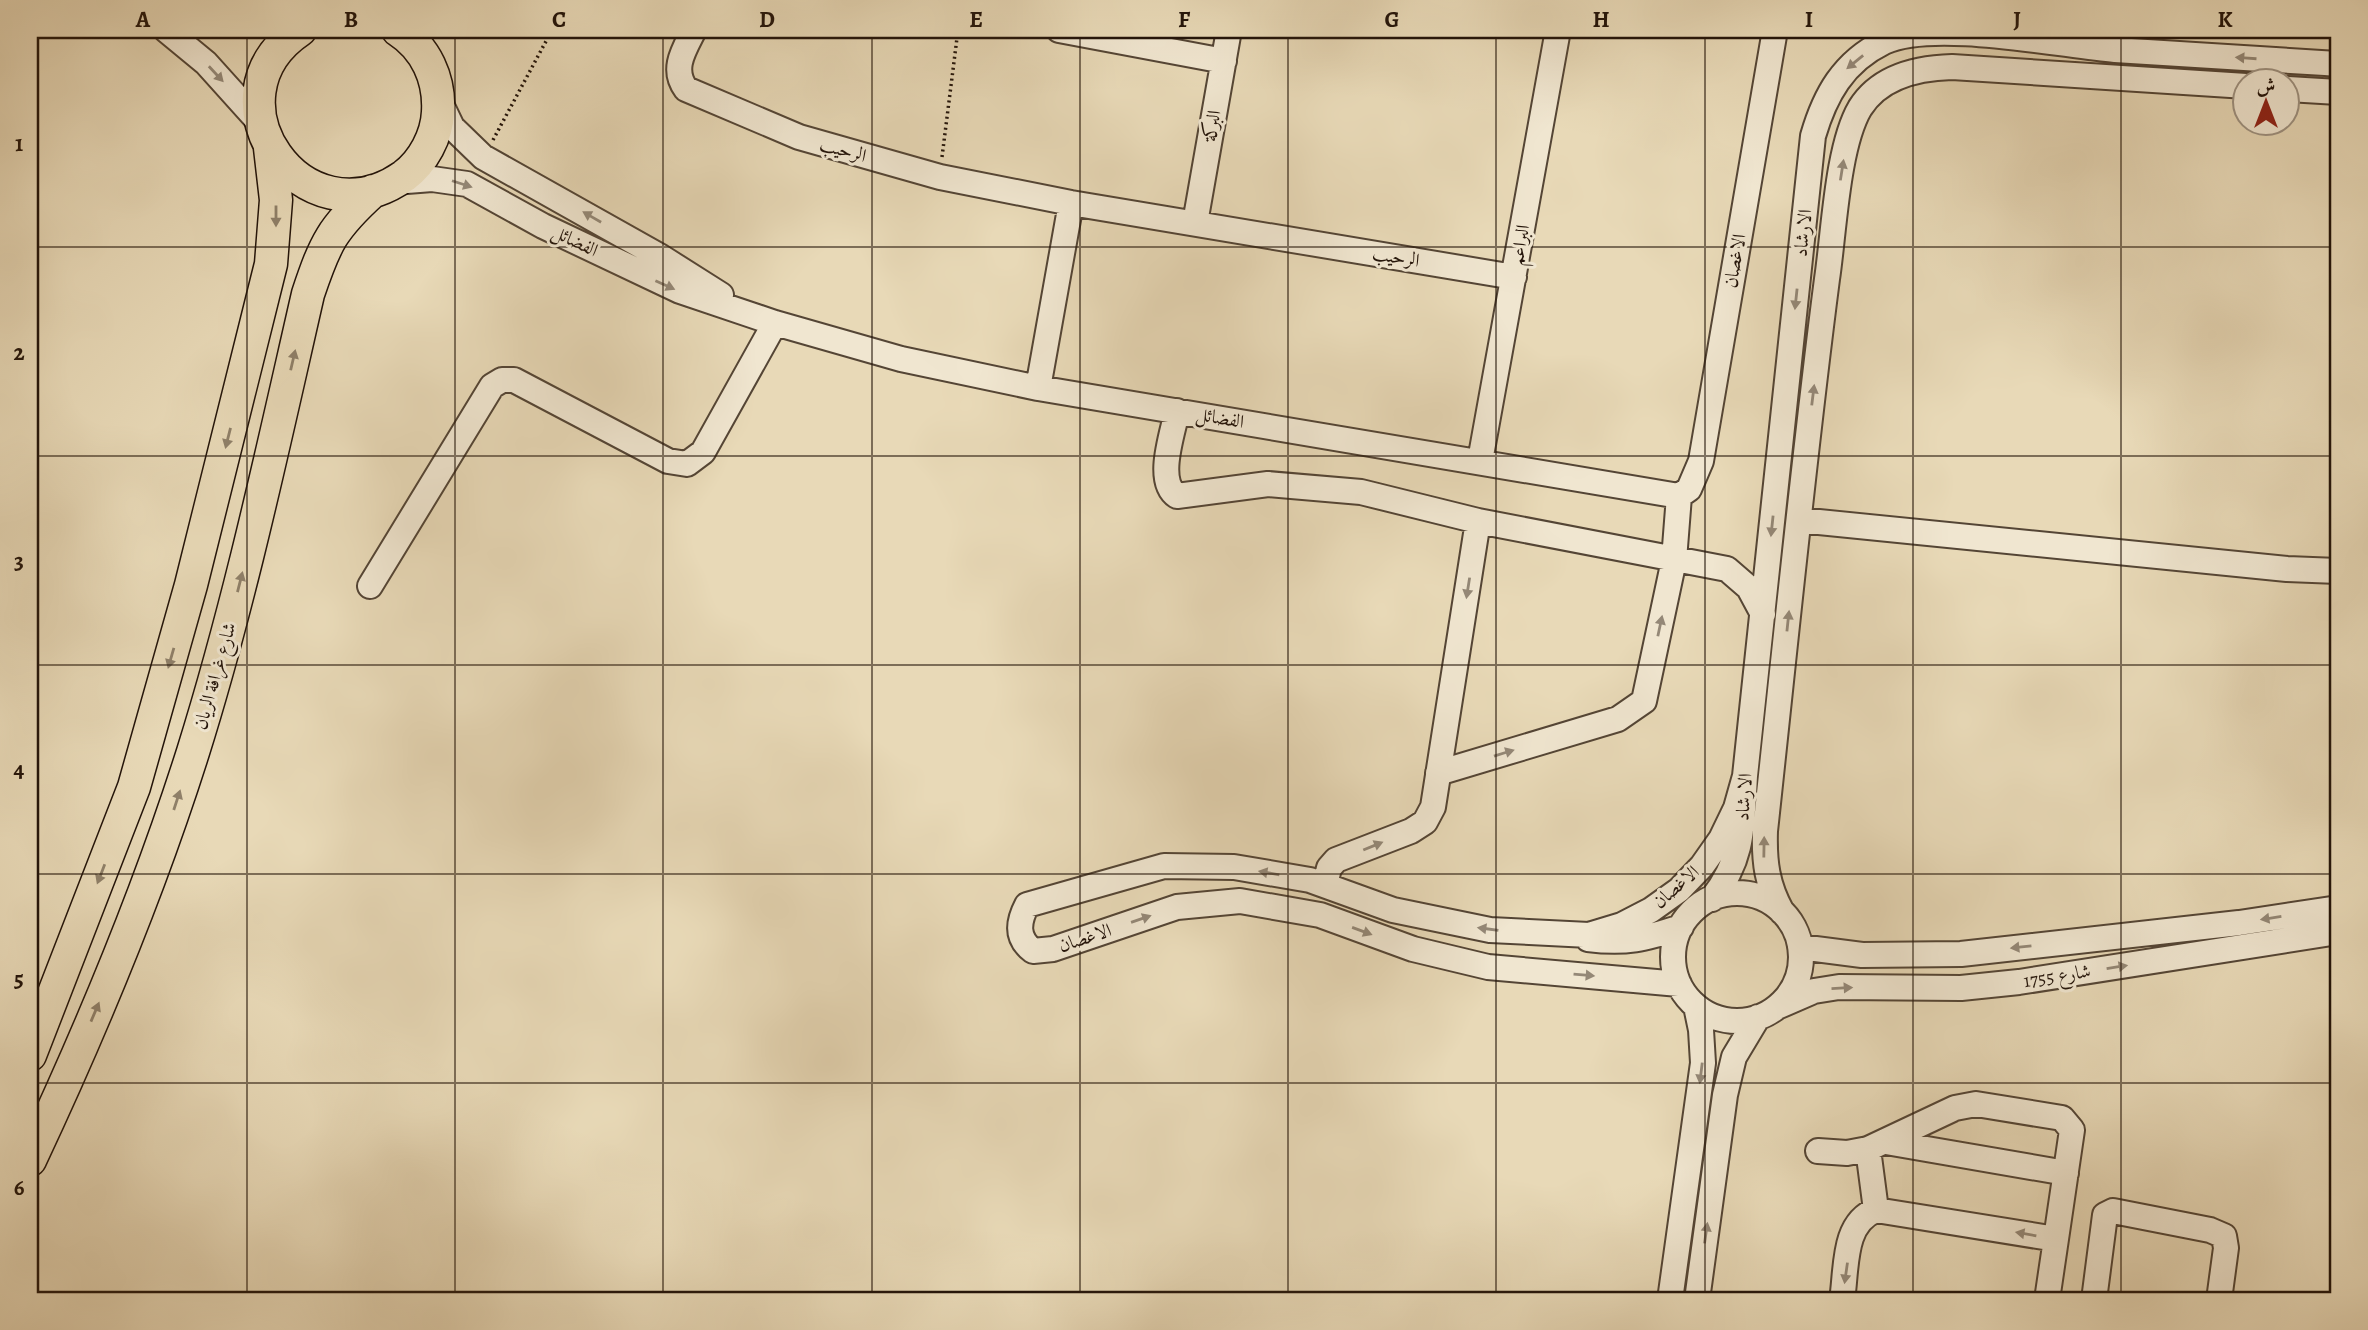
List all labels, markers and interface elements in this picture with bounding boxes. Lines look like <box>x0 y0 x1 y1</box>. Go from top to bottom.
text: A <box>135 4 151 35</box>
text: B <box>344 4 358 35</box>
text: C <box>552 4 566 35</box>
text: D <box>759 4 775 35</box>
text: E <box>969 4 983 35</box>
text: F <box>1178 4 1191 35</box>
text: G <box>1384 4 1400 35</box>
text: H <box>1592 4 1610 35</box>
text: I <box>1805 4 1813 35</box>
text: J <box>2013 4 2021 35</box>
text: K <box>2217 4 2233 35</box>
one-way arrow <box>2234 52 2256 63</box>
one-way arrow <box>1847 54 1865 69</box>
one-way arrow <box>207 65 223 82</box>
north arrow <box>2232 66 2302 136</box>
text: ش <box>2257 73 2275 99</box>
street label: البركة <box>1196 108 1228 145</box>
text: 1 <box>15 128 23 159</box>
street label: الرحيب <box>817 131 869 169</box>
one-way arrow <box>1837 158 1848 180</box>
one-way arrow <box>451 179 472 189</box>
one-way arrow <box>270 205 282 227</box>
street label: الارشاد <box>1788 208 1818 258</box>
one-way arrow <box>582 211 601 223</box>
street label: الفضائل <box>547 219 603 263</box>
street label: البراعم <box>1504 223 1541 268</box>
street label: الاغصان <box>1717 232 1753 290</box>
street label: الرحيب <box>1370 240 1422 274</box>
one-way arrow <box>655 279 675 291</box>
one-way arrow <box>1790 289 1801 311</box>
text: 2 <box>13 337 25 368</box>
one-way arrow <box>288 349 299 371</box>
one-way arrow <box>1808 384 1819 406</box>
street label: الفضائل <box>1194 401 1246 435</box>
one-way arrow <box>222 427 233 449</box>
one-way arrow <box>1766 515 1777 537</box>
text: 3 <box>14 546 24 577</box>
one-way arrow <box>235 571 246 593</box>
one-way arrow <box>1462 577 1473 599</box>
one-way arrow <box>1782 610 1793 632</box>
one-way arrow <box>1654 615 1665 637</box>
street label: شارع غرافة الريان <box>187 619 245 733</box>
one-way arrow <box>165 648 175 669</box>
one-way arrow <box>1493 748 1514 758</box>
text: 4 <box>14 754 25 785</box>
street label: الارشاد <box>1729 772 1759 822</box>
one-way arrow <box>172 790 183 811</box>
one-way arrow <box>1759 836 1770 858</box>
one-way arrow <box>1362 840 1383 851</box>
street label: الاغصان <box>1647 859 1705 915</box>
one-way arrow <box>96 864 107 885</box>
one-way arrow <box>1257 867 1279 878</box>
one-way arrow <box>1130 913 1151 924</box>
one-way arrow <box>2260 913 2282 924</box>
street label: الاغصان <box>1055 917 1115 959</box>
one-way arrow <box>1477 923 1499 934</box>
one-way arrow <box>1351 925 1372 936</box>
one-way arrow <box>2009 942 2031 953</box>
street label: شارع 1755 <box>2022 958 2093 996</box>
one-way arrow <box>2106 961 2128 972</box>
text: 5 <box>14 963 24 994</box>
one-way arrow <box>1573 970 1595 981</box>
one-way arrow <box>1831 983 1853 994</box>
one-way arrow <box>90 1002 101 1023</box>
one-way arrow <box>1696 1063 1707 1085</box>
text: 6 <box>14 1172 25 1203</box>
one-way arrow <box>1701 1221 1712 1243</box>
one-way arrow <box>2015 1228 2037 1239</box>
one-way arrow <box>1840 1262 1851 1284</box>

